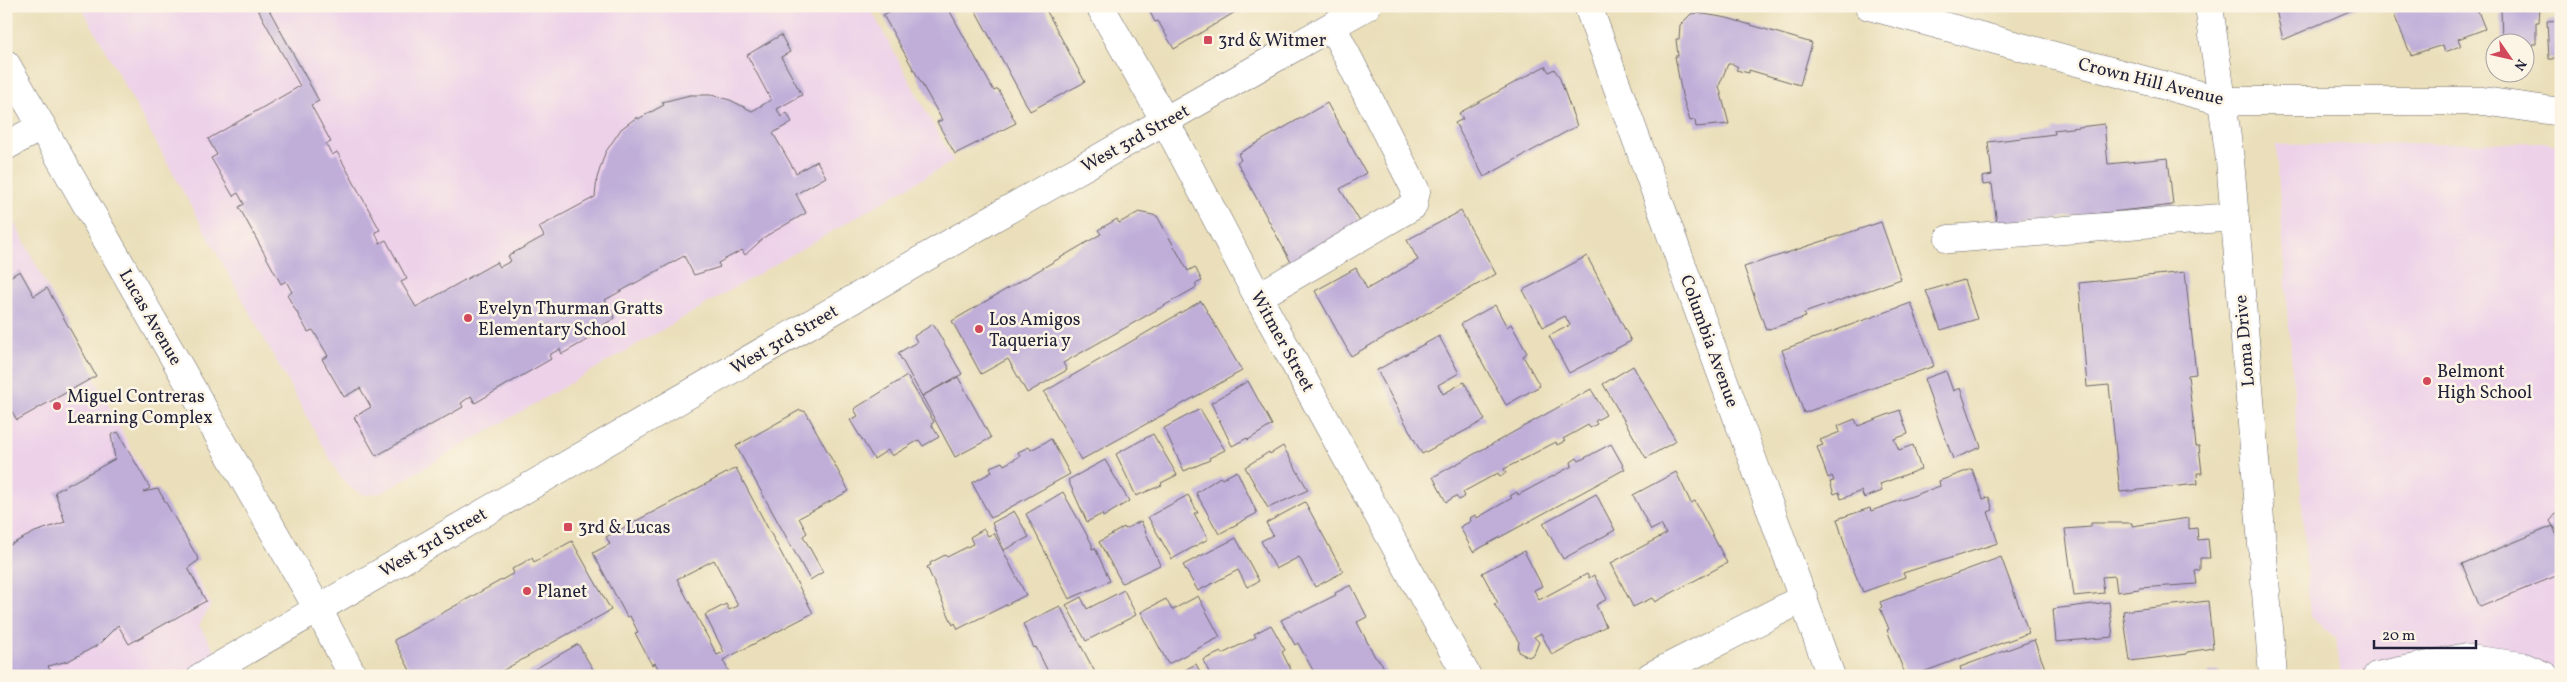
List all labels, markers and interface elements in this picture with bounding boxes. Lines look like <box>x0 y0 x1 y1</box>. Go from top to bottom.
place label: 3rd & Witmer <box>1218 29 1327 54</box>
north arrow <box>2484 32 2534 82</box>
marker: 3rd & Witmer <box>1202 34 1214 46</box>
street label: Crown Hill Avenue <box>2075 52 2226 113</box>
text: N <box>2509 55 2530 74</box>
street label: West 3rd Street <box>1077 99 1194 179</box>
street label: Lucas Avenue <box>112 265 187 371</box>
street label: Columbia Avenue <box>1673 272 1744 411</box>
street label: Witmer Street <box>1244 287 1320 397</box>
street label: Loma Drive <box>2229 294 2262 388</box>
place label: Evelyn Thurman Gratts Elementary School <box>478 297 663 343</box>
street label: West 3rd Street <box>726 299 843 381</box>
place label: Los Amigos Taqueria y <box>989 308 1080 354</box>
marker: Evelyn Thurman Gratts Elementary School <box>462 312 474 324</box>
marker: Los Amigos Taqueria y <box>973 323 985 335</box>
place label: Belmont High School <box>2437 360 2532 406</box>
marker: Belmont High School <box>2421 375 2433 387</box>
place label: Miguel Contreras Learning Complex <box>67 385 213 431</box>
marker: Miguel Contreras Learning Complex <box>51 400 63 412</box>
street label: West 3rd Street <box>375 502 492 584</box>
place label: 3rd & Lucas <box>578 516 670 541</box>
marker: 3rd & Lucas <box>562 521 574 533</box>
place label: Planet <box>537 580 587 605</box>
marker: Planet <box>521 585 533 597</box>
scale bar <box>2374 617 2477 649</box>
text: 20 m <box>2382 626 2415 647</box>

